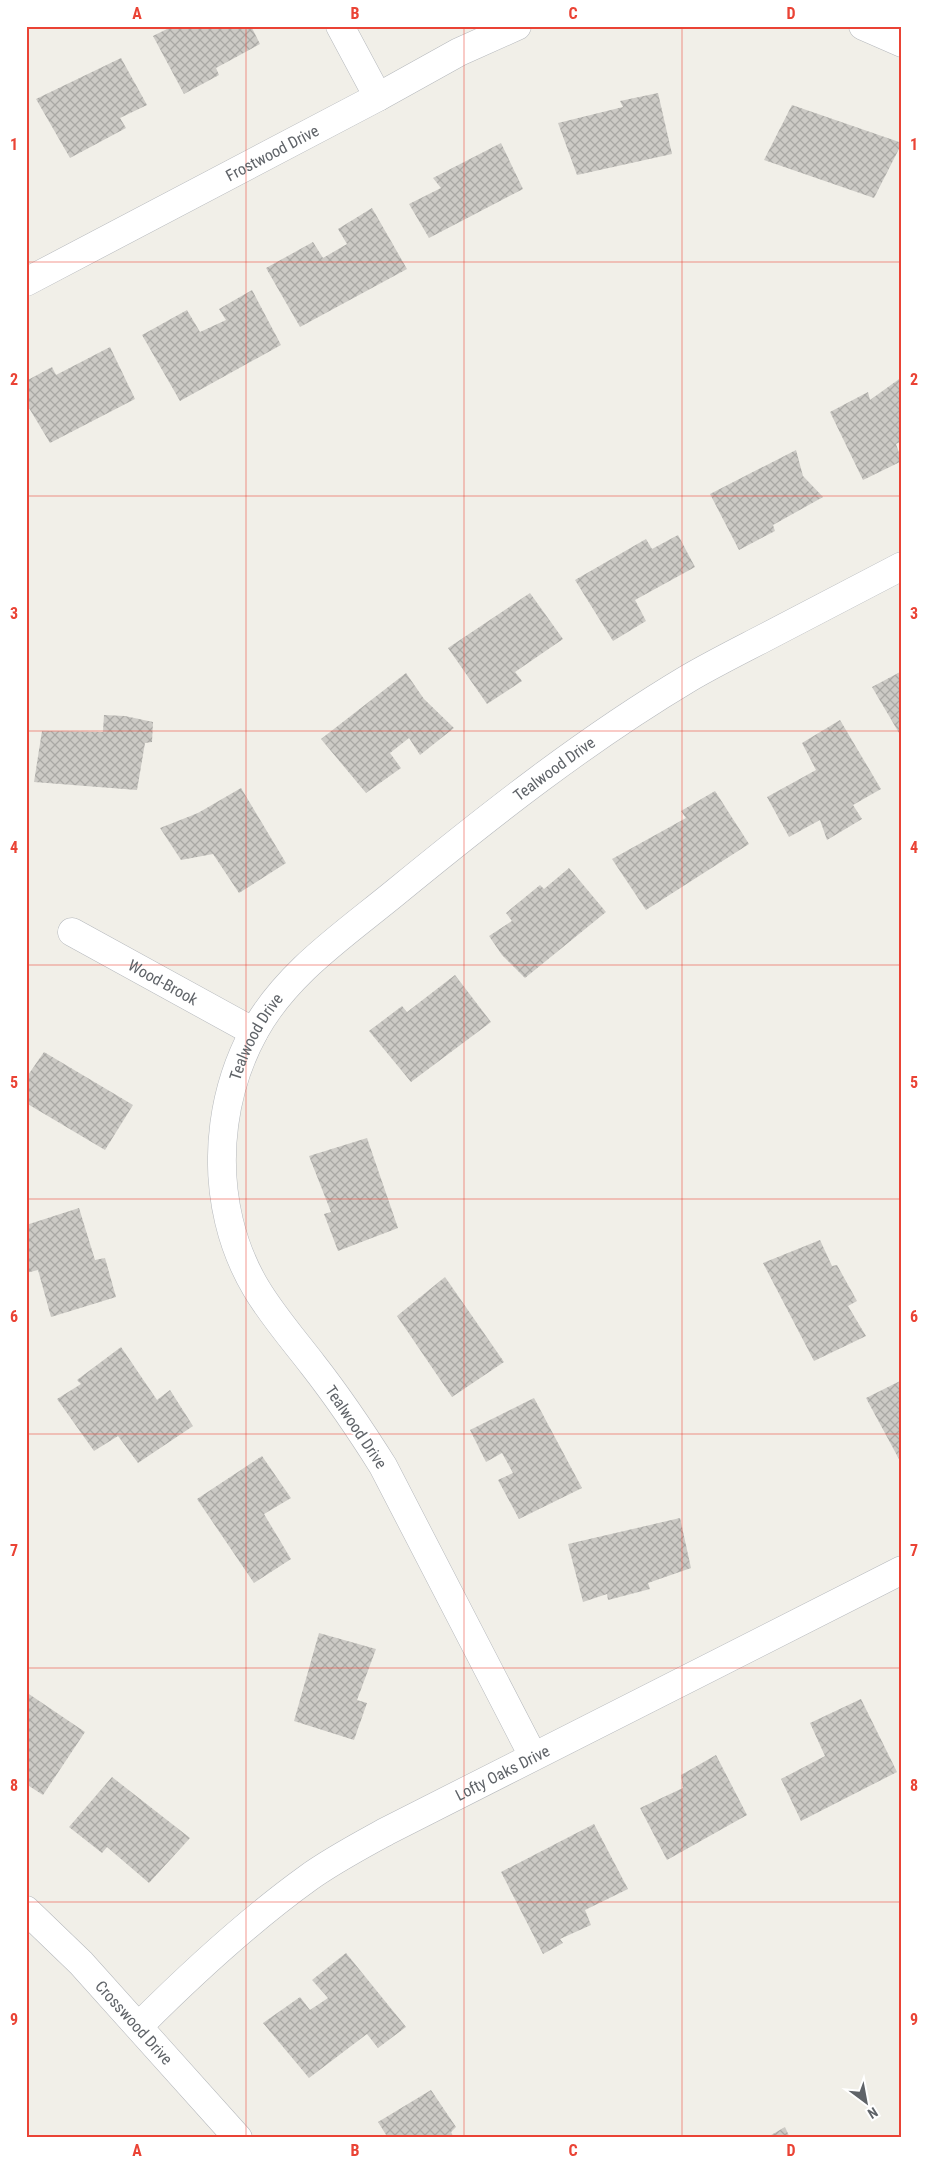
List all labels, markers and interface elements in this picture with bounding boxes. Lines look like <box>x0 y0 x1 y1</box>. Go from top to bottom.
text: A <box>132 4 142 23</box>
text: B <box>351 4 360 23</box>
text: C <box>568 4 578 23</box>
text: D <box>786 4 796 23</box>
street label: Frostwood Drive <box>222 120 322 185</box>
text: 1 <box>10 135 18 154</box>
text: 1 <box>910 135 918 154</box>
text: 2 <box>10 370 18 389</box>
text: 2 <box>910 370 918 389</box>
text: 3 <box>10 604 18 623</box>
text: 3 <box>910 604 918 623</box>
street label: Tealwood Drive <box>509 732 598 805</box>
text: 4 <box>10 838 18 857</box>
text: 4 <box>910 838 918 857</box>
street label: Wood-Brook <box>125 955 202 1009</box>
street label: Tealwood Drive <box>225 989 286 1083</box>
text: 5 <box>10 1073 18 1092</box>
text: 5 <box>910 1073 918 1092</box>
text: 6 <box>10 1307 18 1326</box>
text: 6 <box>910 1307 918 1326</box>
street label: Tealwood Drive <box>321 1382 391 1472</box>
text: 7 <box>10 1541 18 1560</box>
text: 7 <box>910 1541 918 1560</box>
street label: Lofty Oaks Drive <box>452 1741 553 1804</box>
text: 8 <box>10 1776 18 1795</box>
text: 8 <box>910 1776 918 1795</box>
street label: Crosswood Drive <box>92 1976 177 2068</box>
text: 9 <box>10 2010 18 2029</box>
text: 9 <box>910 2010 918 2029</box>
north arrow <box>840 2076 890 2126</box>
text: N <box>865 2104 881 2122</box>
text: A <box>132 2141 142 2160</box>
text: B <box>351 2141 360 2160</box>
text: C <box>568 2141 578 2160</box>
text: D <box>786 2141 796 2160</box>

